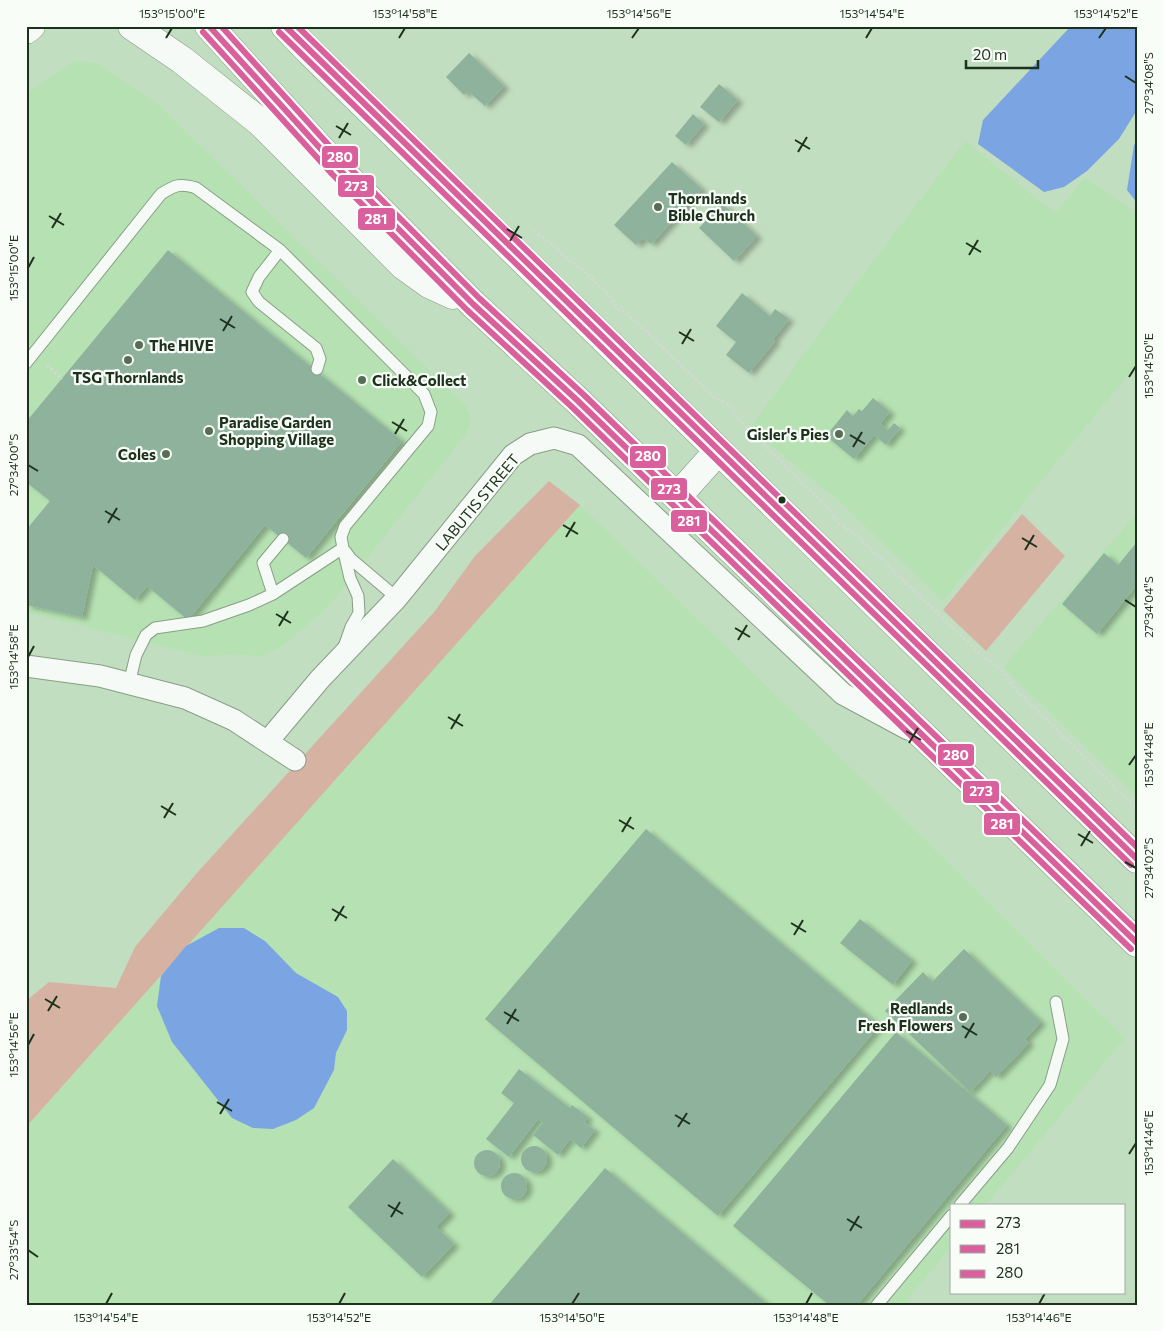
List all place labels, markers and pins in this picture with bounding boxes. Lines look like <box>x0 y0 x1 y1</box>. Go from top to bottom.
place label: Thornlands Bible Church <box>668 189 755 224</box>
marker: Thornlands Bible Church <box>652 201 664 213</box>
place label: The HIVE <box>149 336 214 354</box>
marker: The HIVE <box>133 339 145 351</box>
marker: TSG Thornlands <box>122 354 134 366</box>
place label: TSG Thornlands <box>72 368 184 386</box>
place label: Click&Collect <box>372 371 466 389</box>
marker: Click&Collect <box>356 374 368 386</box>
place label: Paradise Garden Shopping Village <box>219 413 334 448</box>
marker: Paradise Garden Shopping Village <box>203 425 215 437</box>
place label: Gisler's Pies <box>747 425 829 443</box>
marker: Gisler's Pies <box>833 428 845 440</box>
place label: Coles <box>118 445 156 463</box>
marker: Coles <box>160 448 172 460</box>
unlabelled marker <box>777 495 787 505</box>
place label: Redlands Fresh Flowers <box>858 999 953 1034</box>
marker: Redlands Fresh Flowers <box>957 1011 969 1023</box>

